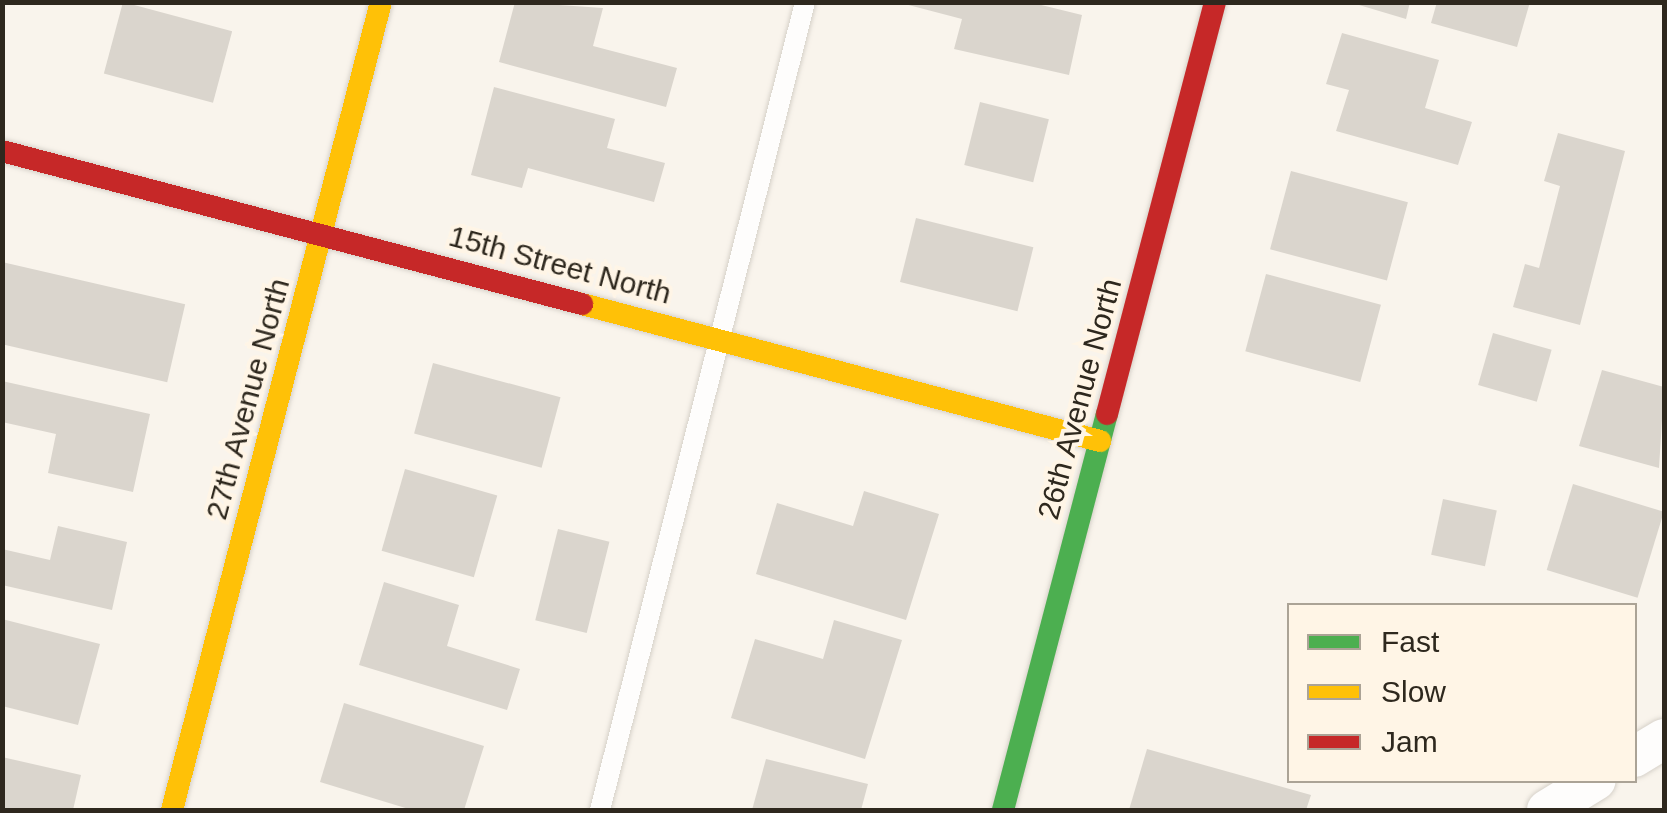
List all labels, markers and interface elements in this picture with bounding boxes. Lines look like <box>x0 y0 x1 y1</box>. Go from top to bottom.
street label: 15th Street North <box>445 218 675 312</box>
street label: 27th Avenue North <box>198 274 298 524</box>
street label: 26th Avenue North <box>1030 274 1130 524</box>
legend <box>1287 603 1637 783</box>
text: Fast <box>1381 625 1439 658</box>
text: Slow <box>1381 675 1446 708</box>
text: Jam <box>1381 725 1438 758</box>

